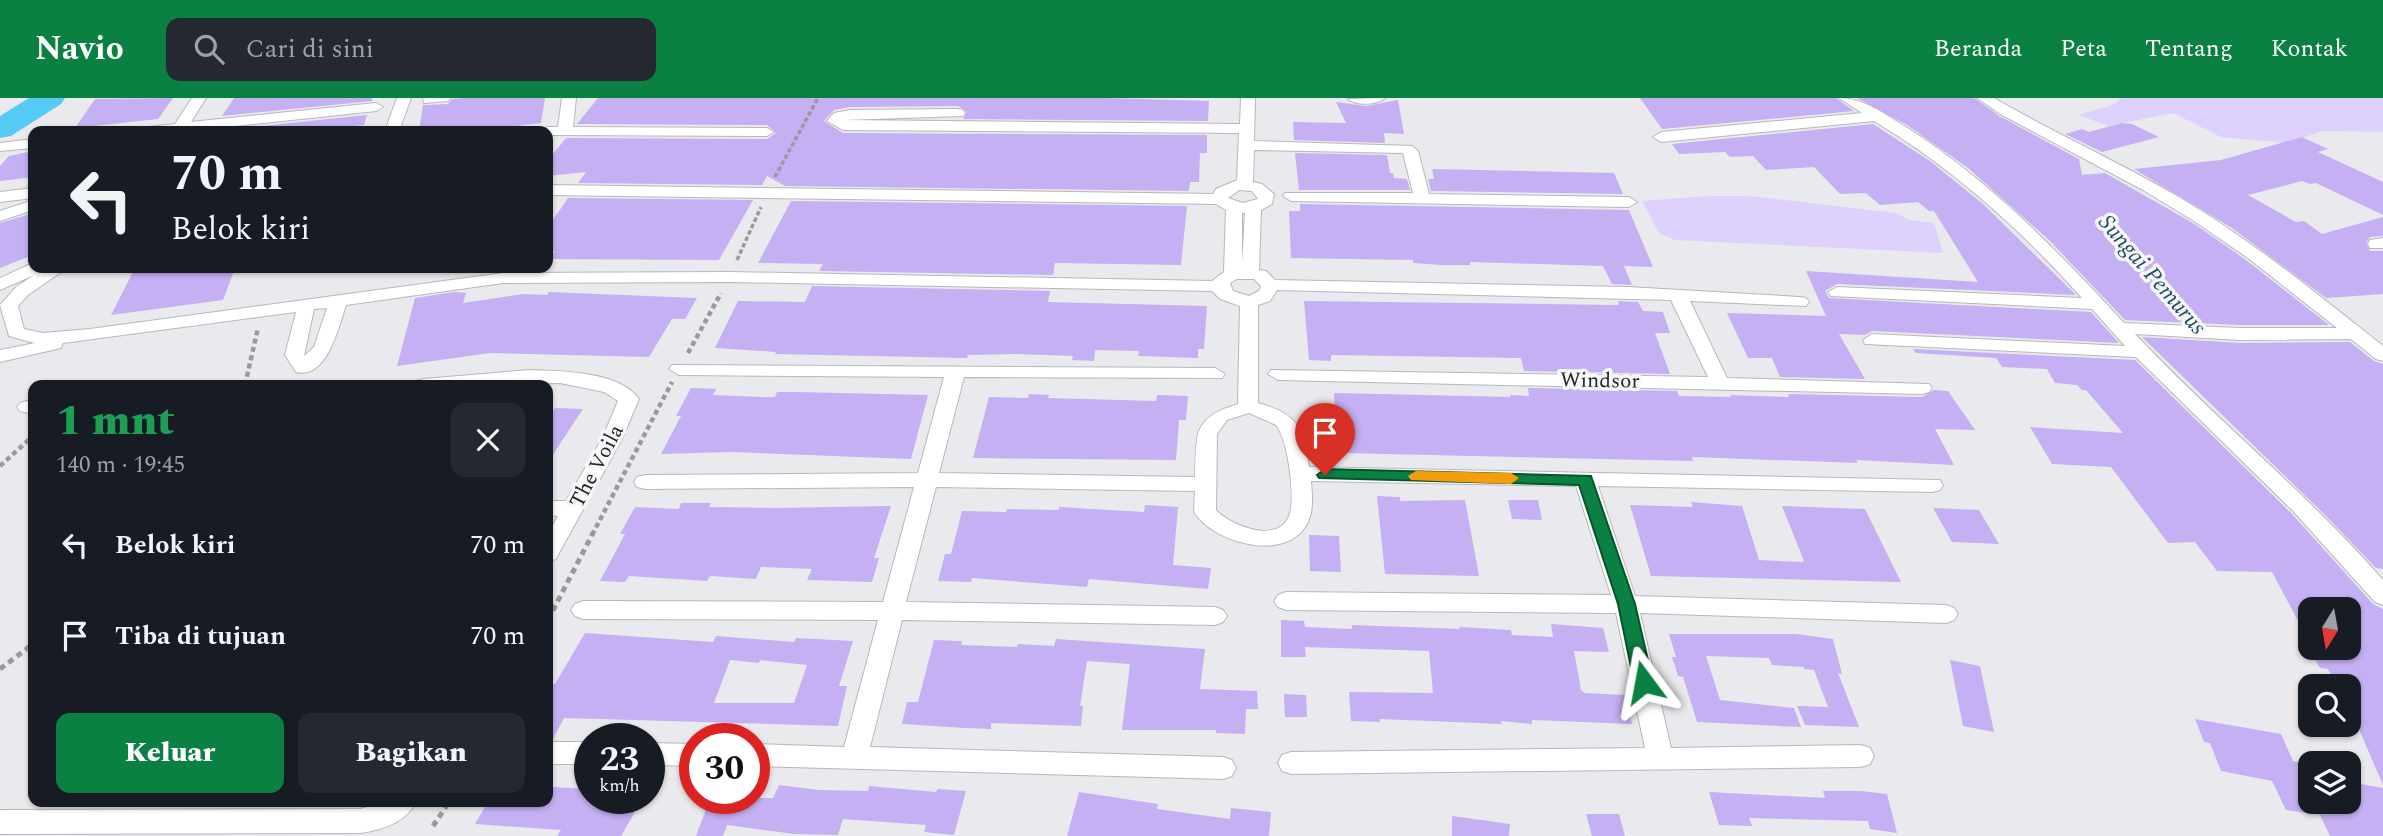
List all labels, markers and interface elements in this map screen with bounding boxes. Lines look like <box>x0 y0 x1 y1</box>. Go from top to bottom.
search box <box>166 18 656 81</box>
text: Navio <box>35 24 124 74</box>
text: Cari di sini <box>246 29 374 69</box>
icon: search <box>190 30 228 68</box>
text: Beranda <box>1934 31 2022 67</box>
text: Peta <box>2060 31 2107 67</box>
text: Tentang <box>2145 31 2233 67</box>
text: Kontak <box>2271 31 2348 67</box>
text: 70 m <box>171 137 282 212</box>
icon: left <box>56 154 147 245</box>
text: Belok kiri <box>171 205 310 254</box>
water label: Sungai Pemurus <box>2089 207 2214 343</box>
street label: Windsor <box>1560 364 1640 398</box>
text: 1 mnt <box>56 390 175 453</box>
button: close <box>451 403 525 477</box>
pin <box>1295 403 1355 475</box>
icon: arrive <box>1306 414 1344 452</box>
street label: The Voila <box>561 418 633 514</box>
text: 140 m · 19:45 <box>56 448 185 483</box>
text: Belok kiri <box>115 525 235 565</box>
text: 70 m <box>470 525 525 565</box>
icon: left <box>56 526 94 564</box>
north arrow <box>2298 597 2361 660</box>
map controls <box>2298 597 2361 814</box>
text: Tiba di tujuan <box>115 616 286 656</box>
text: 70 m <box>470 616 525 656</box>
icon: arrive <box>56 617 94 655</box>
position arrow <box>1607 645 1681 719</box>
button: search <box>2298 674 2361 737</box>
button: Keluar <box>56 713 284 793</box>
button: Bagikan <box>298 713 525 793</box>
speed limit sign: 30 <box>679 723 770 814</box>
text: 23 <box>600 733 639 786</box>
button: layers <box>2298 751 2361 814</box>
text: km/h <box>599 772 640 799</box>

